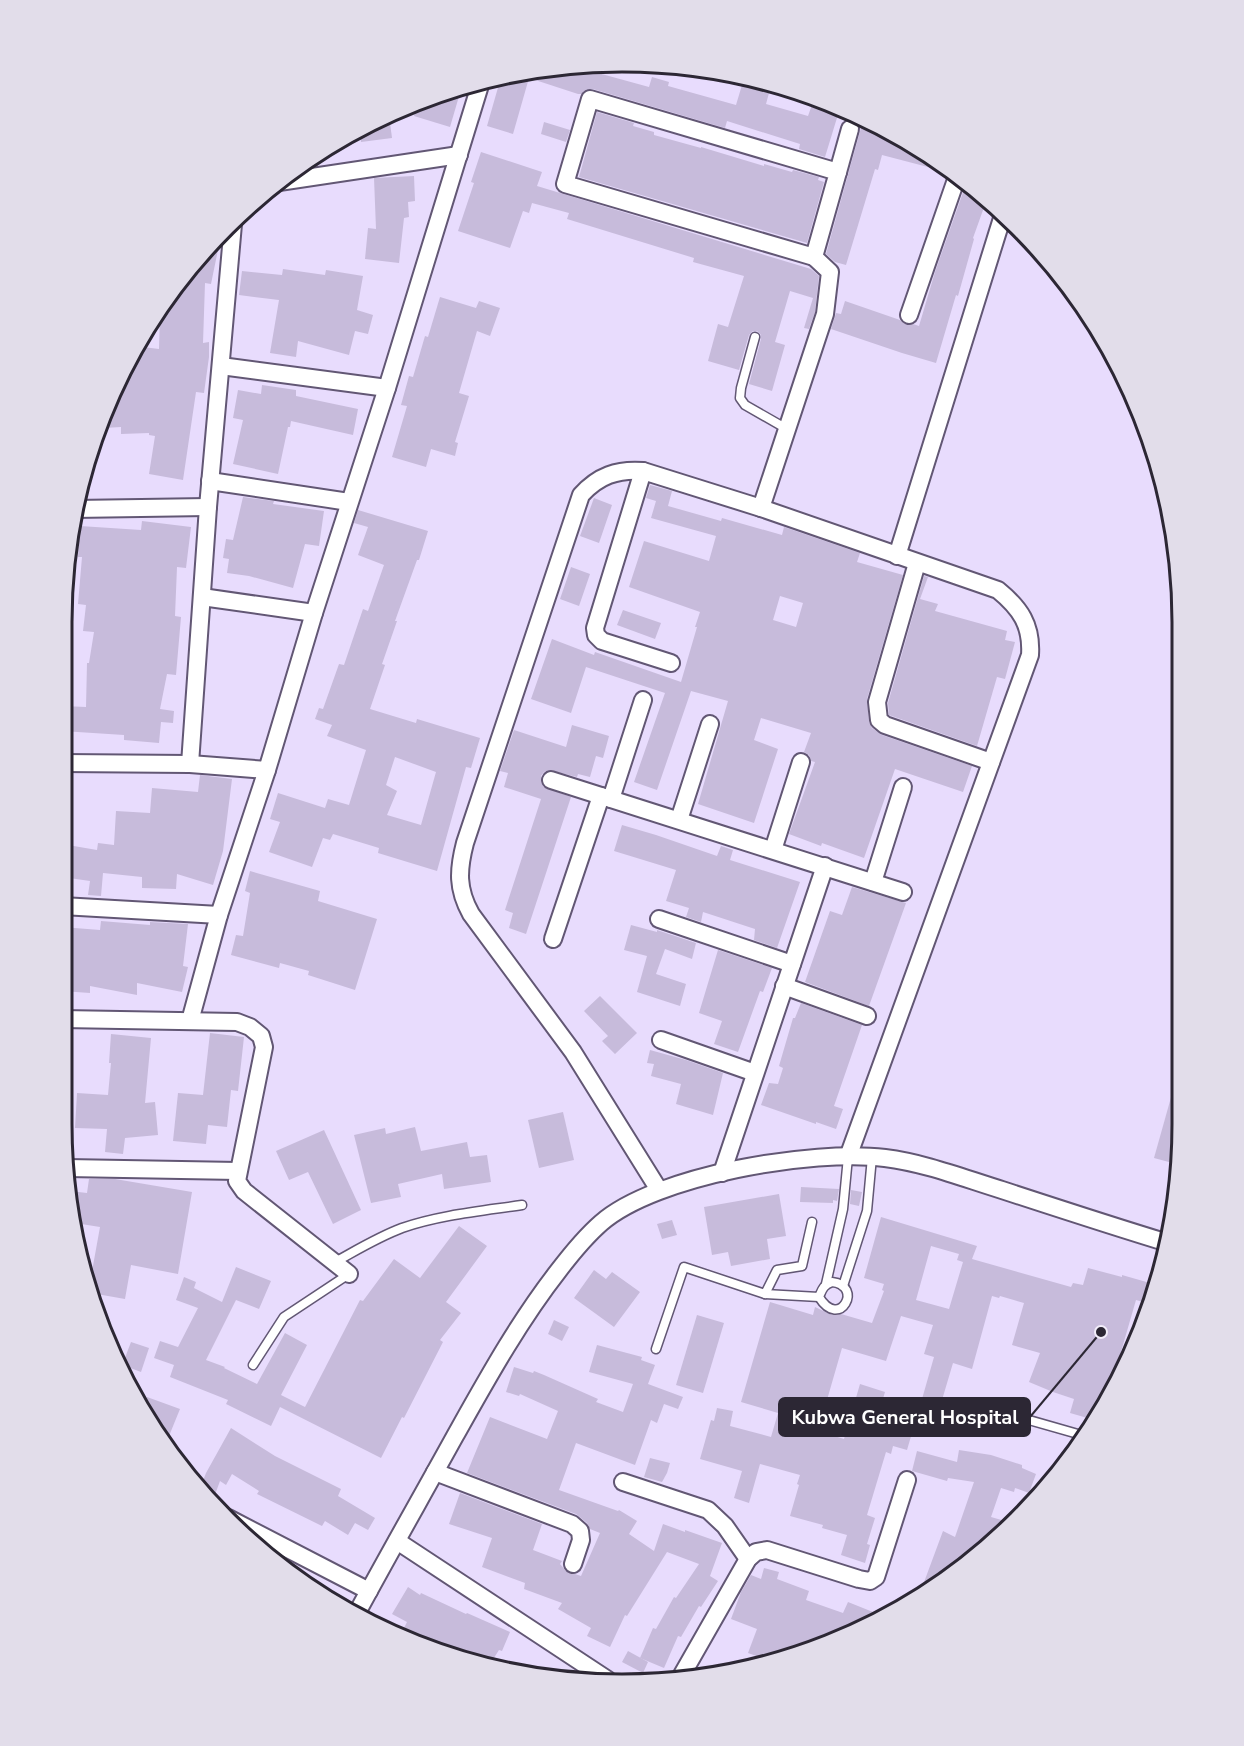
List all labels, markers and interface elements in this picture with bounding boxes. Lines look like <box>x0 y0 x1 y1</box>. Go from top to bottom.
callout: Kubwa General Hospital <box>779 1398 1030 1436</box>
text: Kubwa General Hospital <box>791 1404 1019 1431</box>

